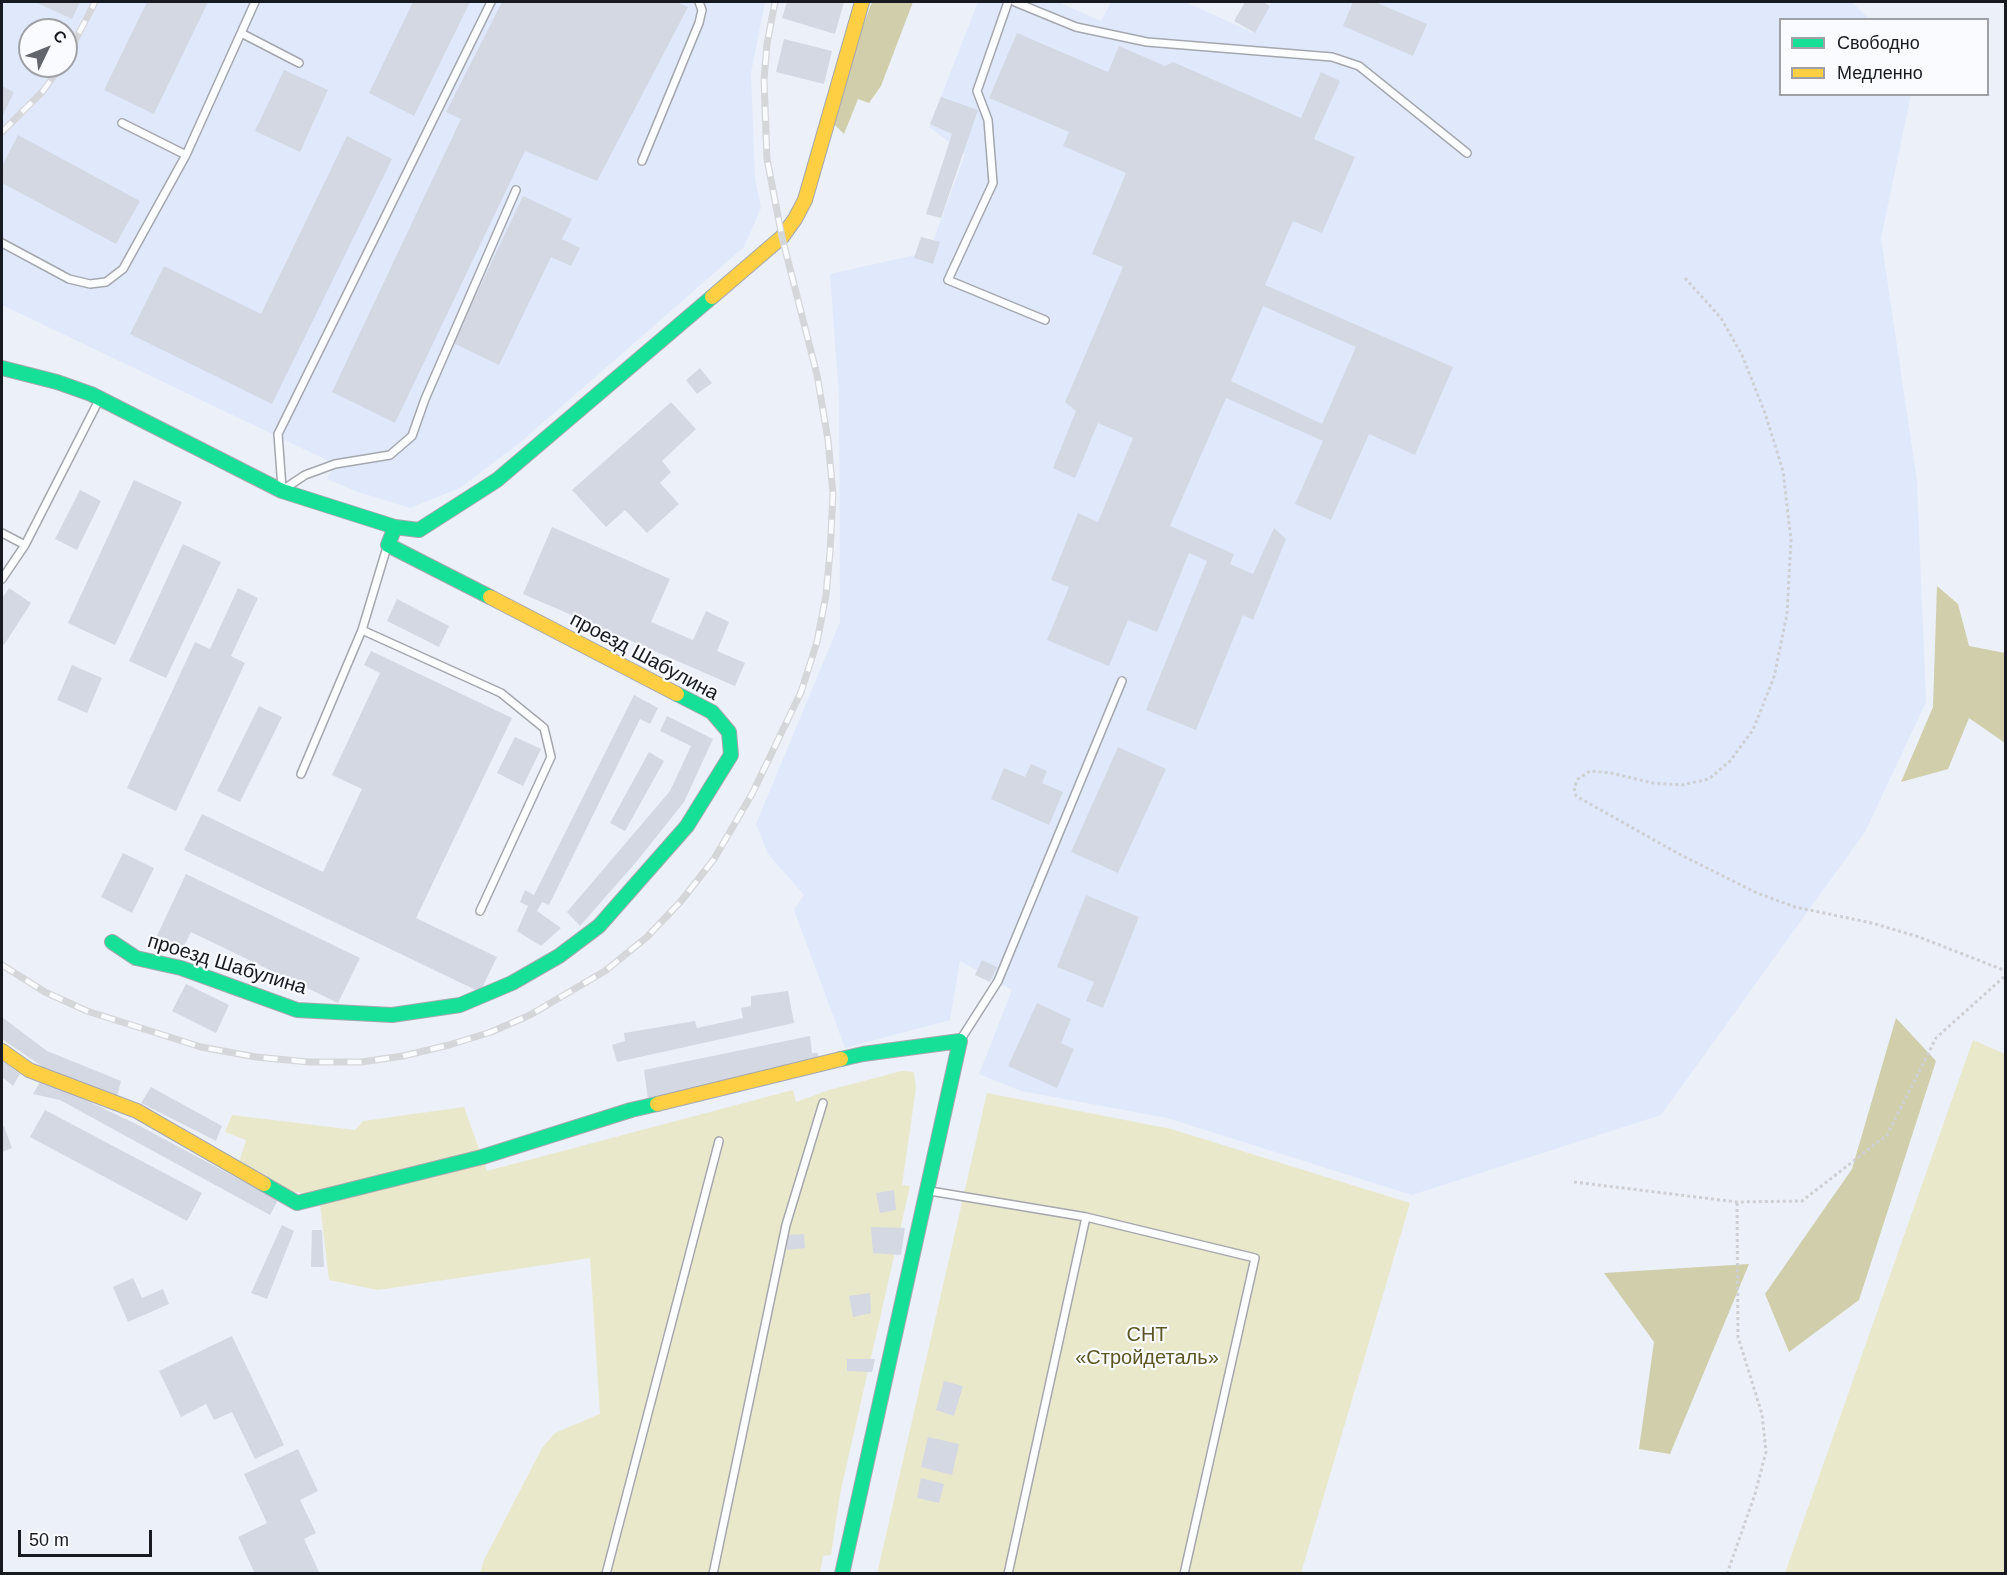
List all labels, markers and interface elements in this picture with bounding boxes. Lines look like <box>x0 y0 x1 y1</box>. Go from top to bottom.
north arrow <box>18 18 78 78</box>
legend <box>1779 18 1989 96</box>
text: С <box>50 27 70 47</box>
text: Свободно <box>1837 33 1920 53</box>
text: Медленно <box>1837 63 1923 83</box>
street label: проезд Шабулина <box>566 608 722 706</box>
street label: проезд Шабулина <box>145 929 309 1001</box>
park label: СНТ «Стройдеталь» <box>1075 1323 1219 1370</box>
scale bar <box>21 1518 154 1556</box>
text: 50 m <box>29 1530 69 1550</box>

